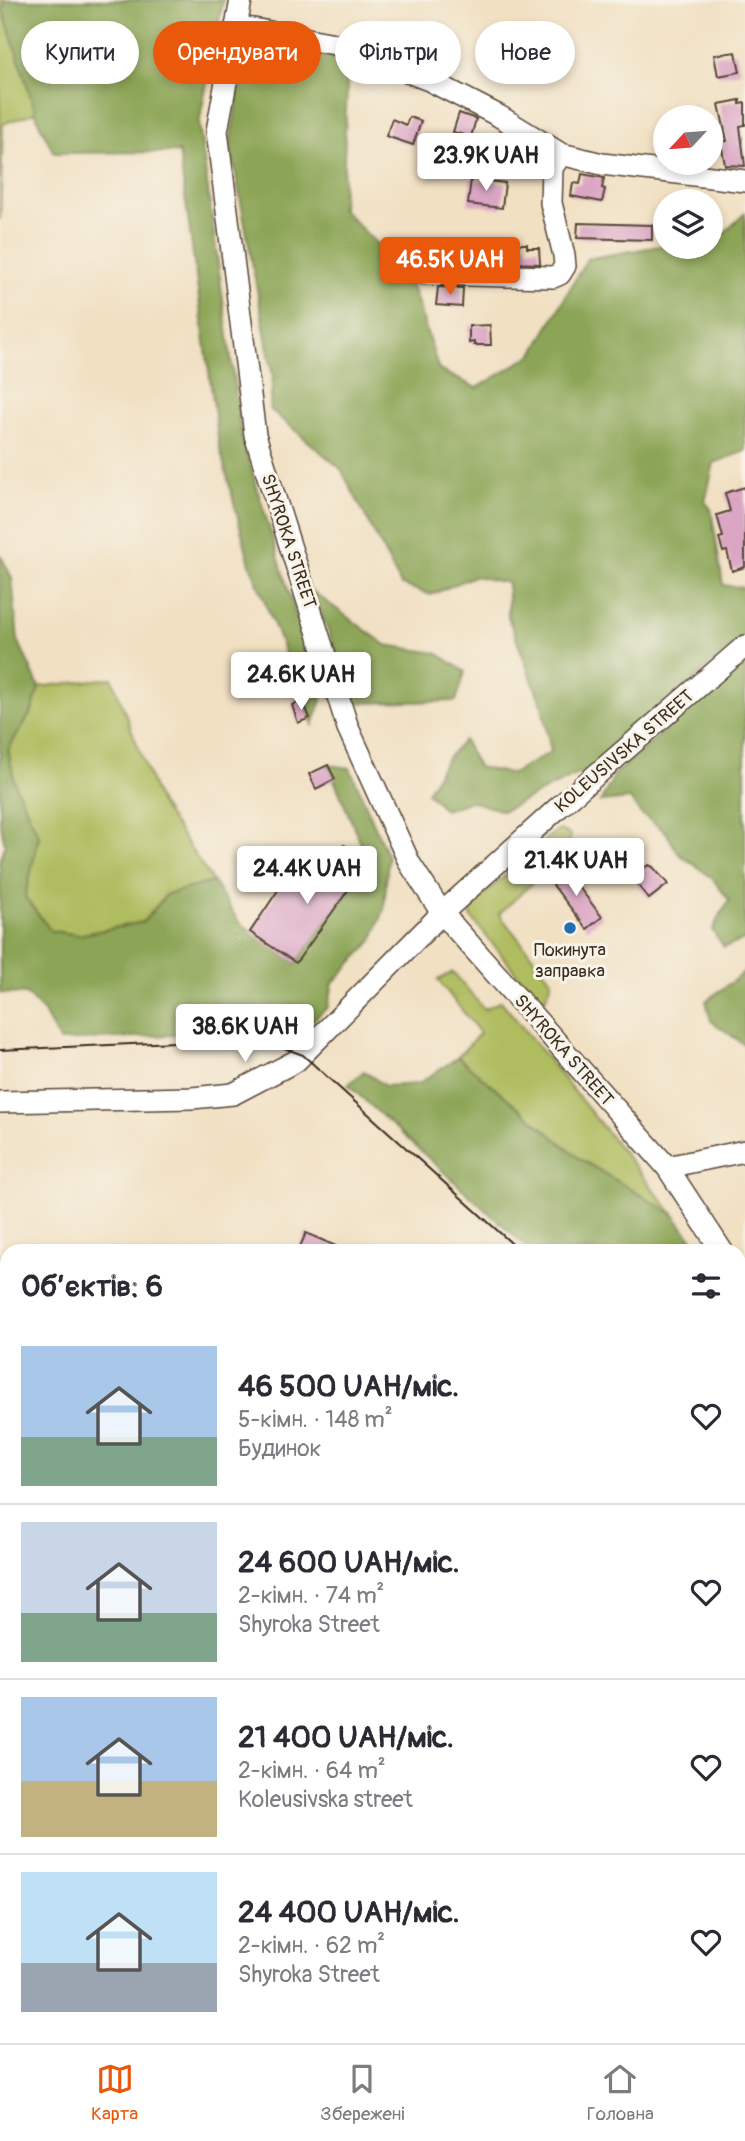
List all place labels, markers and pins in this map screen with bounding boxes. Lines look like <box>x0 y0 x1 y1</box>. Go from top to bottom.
pin: 23.9K UAH <box>406 134 566 193</box>
pin: 46.5K UAH <box>370 238 530 297</box>
pin: 24.6K UAH <box>221 652 381 712</box>
pin: 21.4K UAH <box>496 838 656 898</box>
pin: 24.4K UAH <box>227 846 387 906</box>
marker: Покинута заправка <box>562 920 578 936</box>
place label: Покинута заправка <box>534 939 606 983</box>
pin: 38.6K UAH <box>165 1004 325 1064</box>

